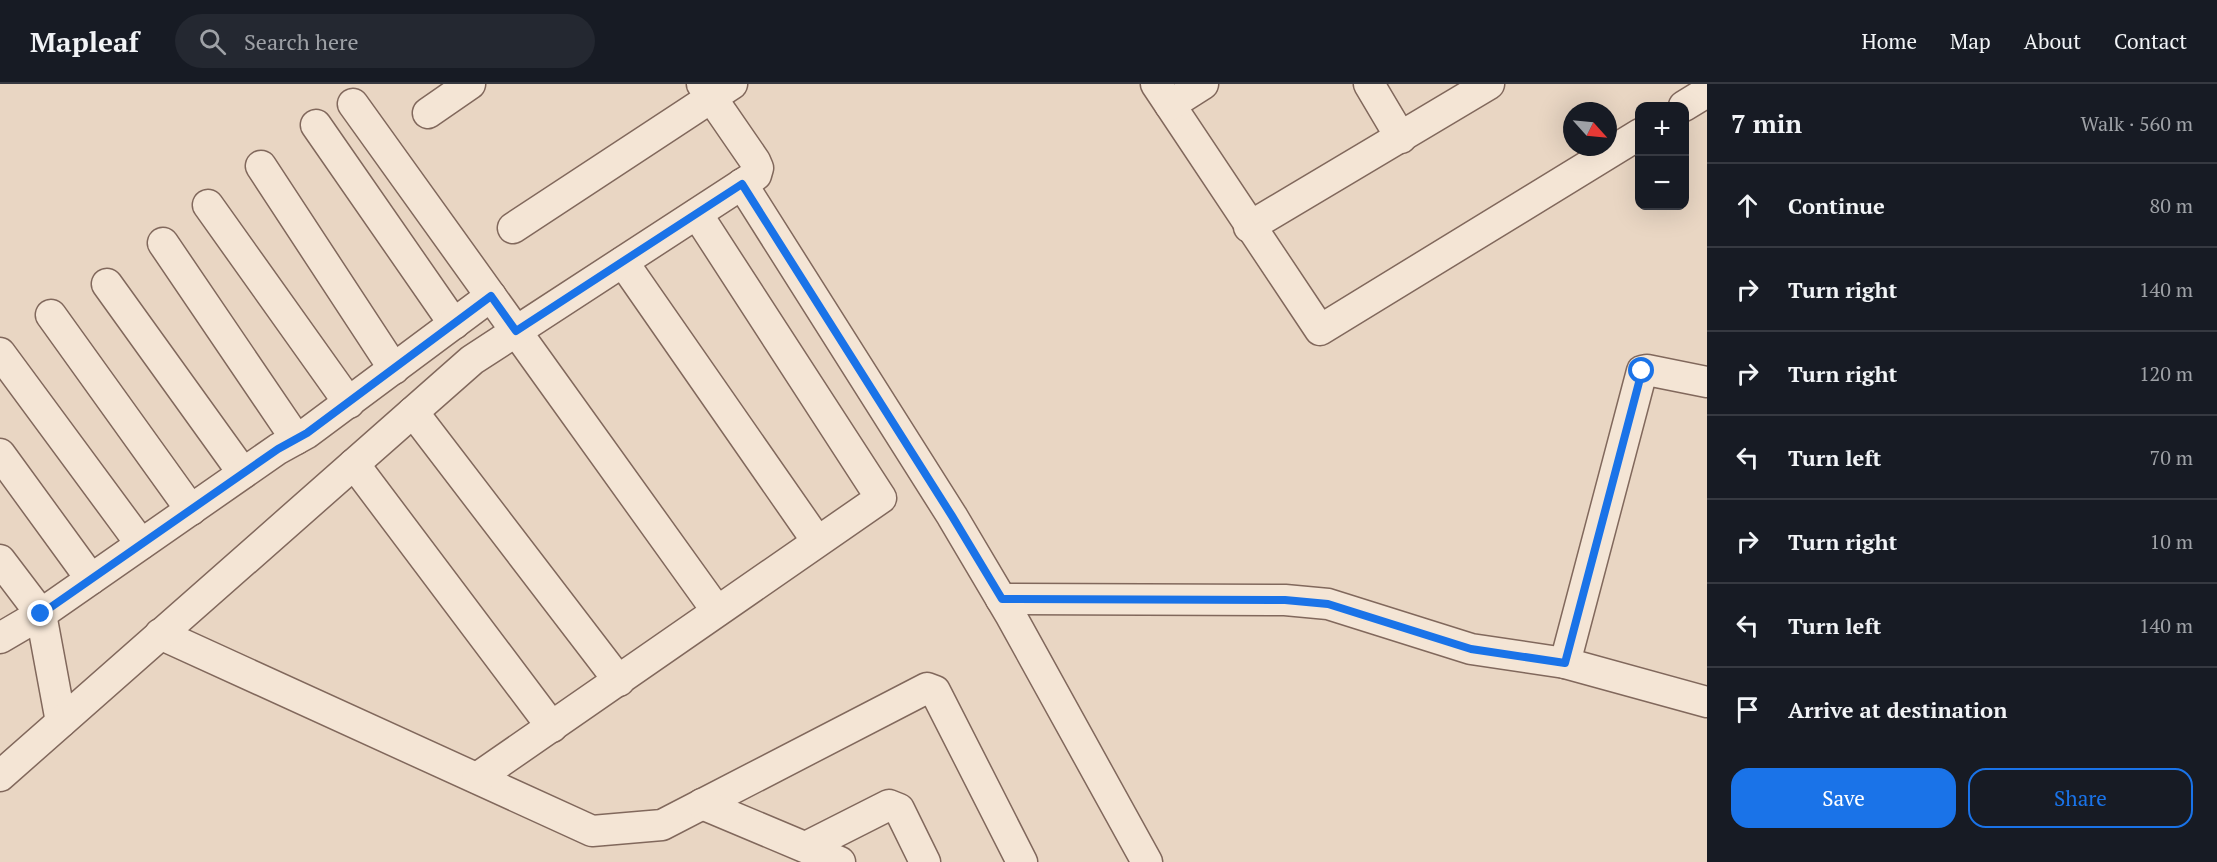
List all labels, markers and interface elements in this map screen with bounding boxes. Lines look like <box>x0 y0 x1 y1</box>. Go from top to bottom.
search box <box>175 14 595 68</box>
text: Mapleaf <box>30 23 139 60</box>
icon: search <box>196 25 229 58</box>
text: Search here <box>244 27 358 56</box>
text: Home <box>1861 27 1917 55</box>
text: Map <box>1950 27 1991 55</box>
text: About <box>2024 27 2081 55</box>
text: Contact <box>2114 27 2187 55</box>
north arrow <box>1563 102 1617 156</box>
map controls <box>1635 102 1689 210</box>
button: + <box>1635 102 1689 156</box>
text: 7 min <box>1731 106 1802 140</box>
text: Walk · 560 m <box>2081 110 2193 137</box>
button: − <box>1635 156 1689 210</box>
icon: ahead <box>1731 189 1764 222</box>
text: Continue <box>1788 191 1885 220</box>
text: 80 m <box>2150 192 2193 219</box>
icon: right <box>1731 273 1764 306</box>
text: Turn right <box>1788 275 1897 304</box>
text: 140 m <box>2139 276 2193 303</box>
route start <box>1628 357 1654 383</box>
icon: right <box>1731 357 1764 390</box>
text: Turn right <box>1788 359 1897 388</box>
text: 120 m <box>2139 360 2193 387</box>
icon: left <box>1731 441 1764 474</box>
text: Turn left <box>1788 443 1881 472</box>
text: 70 m <box>2150 444 2193 471</box>
icon: right <box>1731 525 1764 558</box>
text: Turn right <box>1788 527 1897 556</box>
text: 10 m <box>2150 528 2193 555</box>
route end <box>27 600 53 626</box>
icon: left <box>1731 609 1764 642</box>
text: Turn left <box>1788 611 1881 640</box>
text: 140 m <box>2139 612 2193 639</box>
icon: arrive <box>1731 693 1764 726</box>
text: Arrive at destination <box>1788 695 2007 724</box>
button: Save <box>1731 768 1956 828</box>
button: Share <box>1968 768 2193 828</box>

